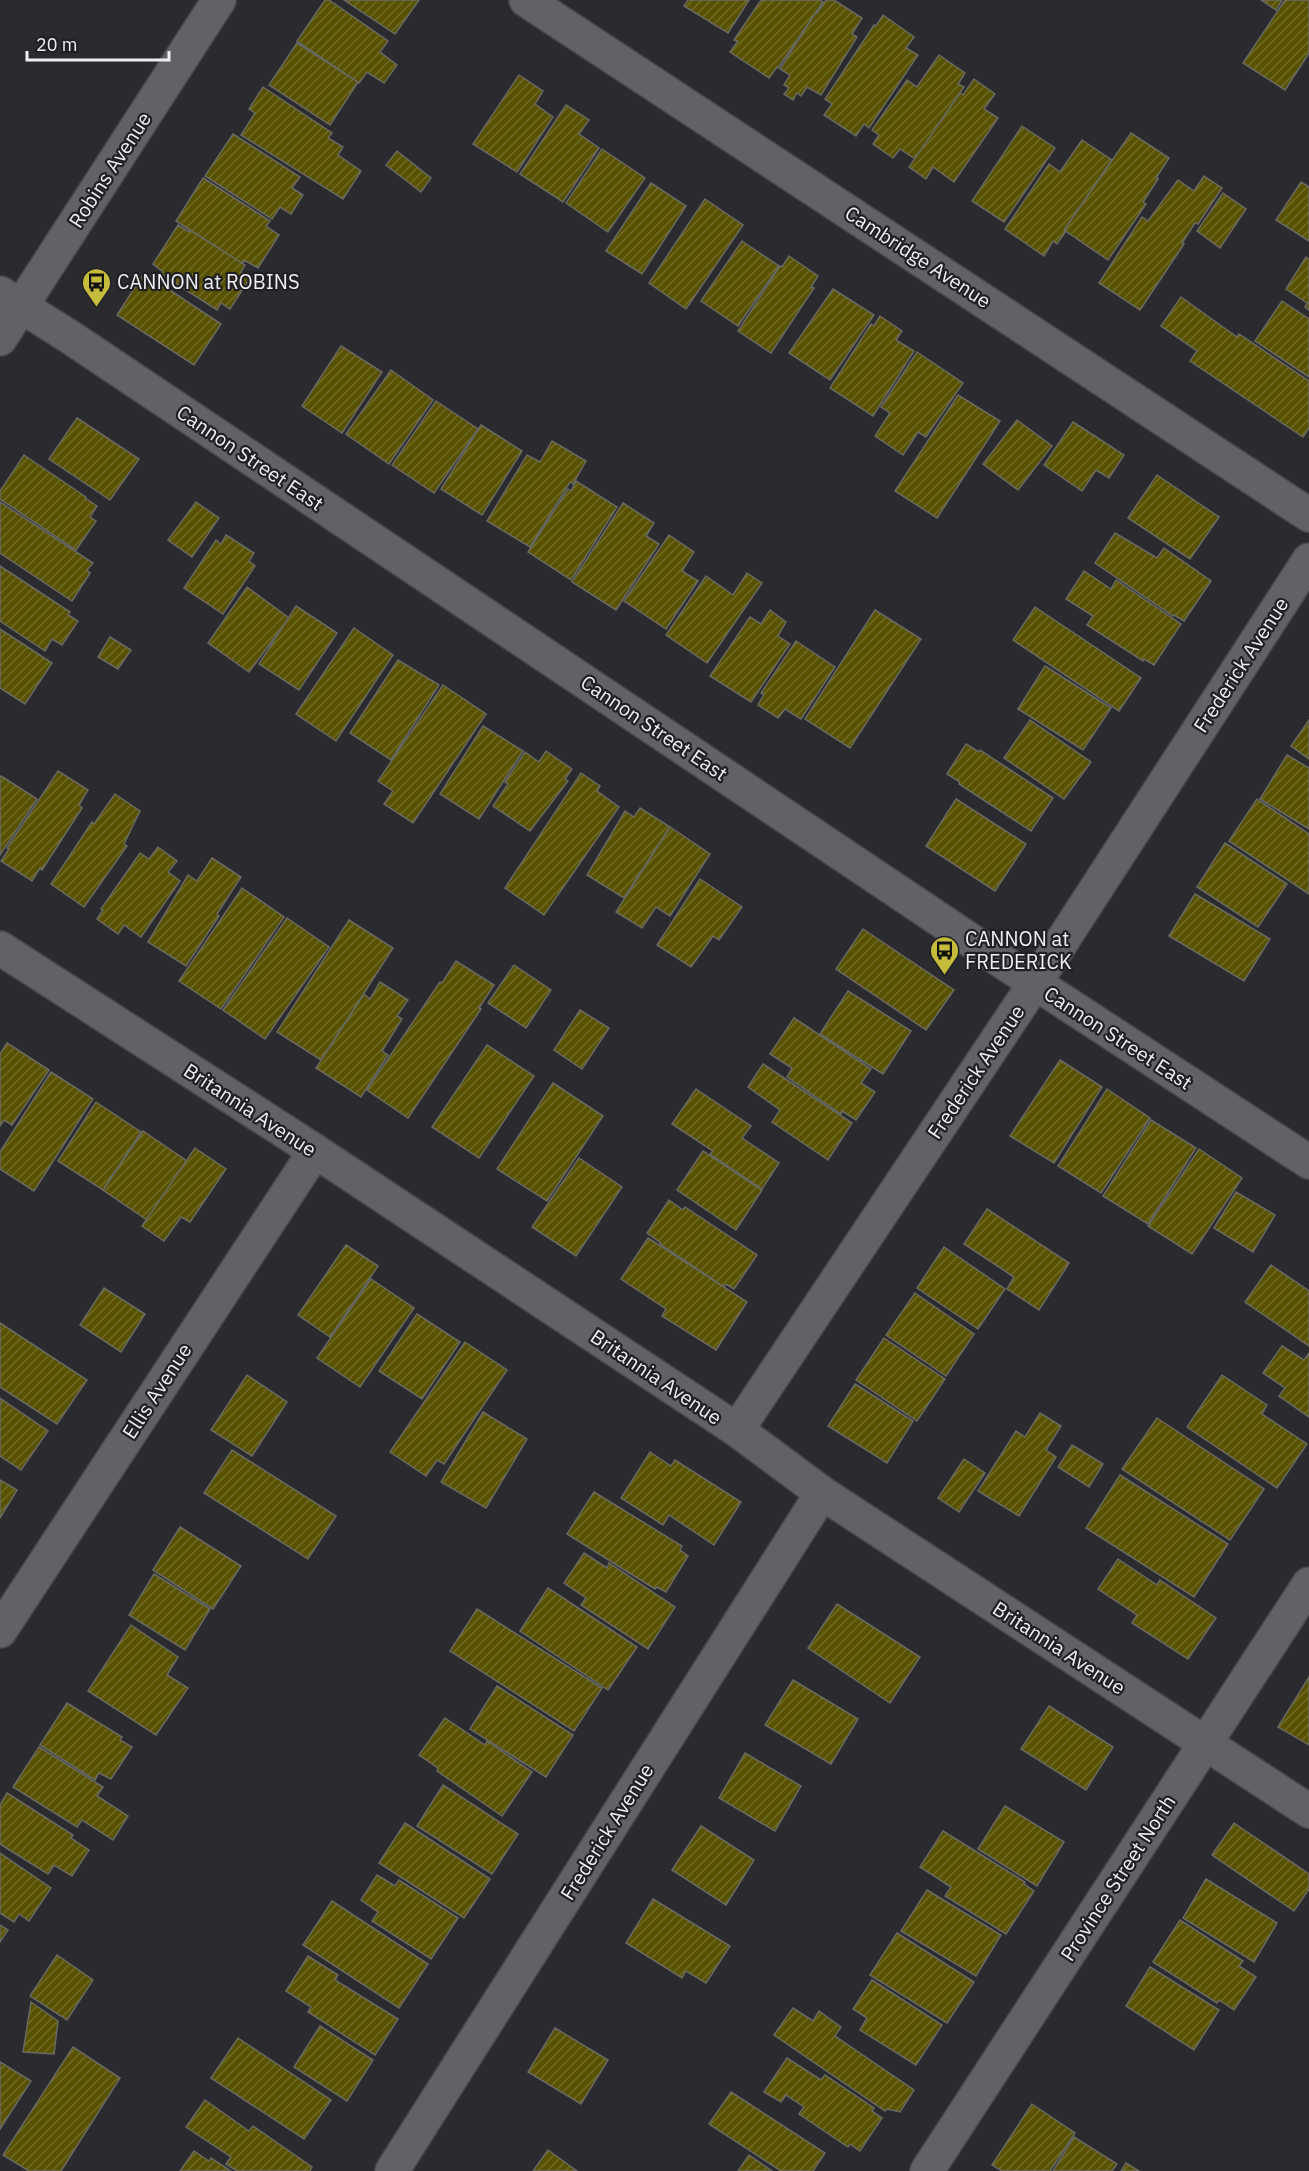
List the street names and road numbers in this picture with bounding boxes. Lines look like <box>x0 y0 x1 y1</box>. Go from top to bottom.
street label: Robins Avenue <box>62 107 157 233</box>
street label: Cambridge Avenue <box>840 199 997 314</box>
street label: Cannon Street East <box>172 398 329 517</box>
street label: Frederick Avenue <box>1187 592 1294 738</box>
street label: Cannon Street East <box>576 668 733 787</box>
street label: Cannon Street East <box>1039 980 1198 1096</box>
street label: Frederick Avenue <box>921 999 1030 1144</box>
street label: Britannia Avenue <box>179 1057 322 1163</box>
street label: Britannia Avenue <box>585 1323 727 1431</box>
street label: Ellis Avenue <box>116 1338 198 1444</box>
street label: Britannia Avenue <box>988 1595 1131 1701</box>
street label: Frederick Avenue <box>554 1758 659 1905</box>
street label: Province Street North <box>1054 1790 1181 1966</box>

